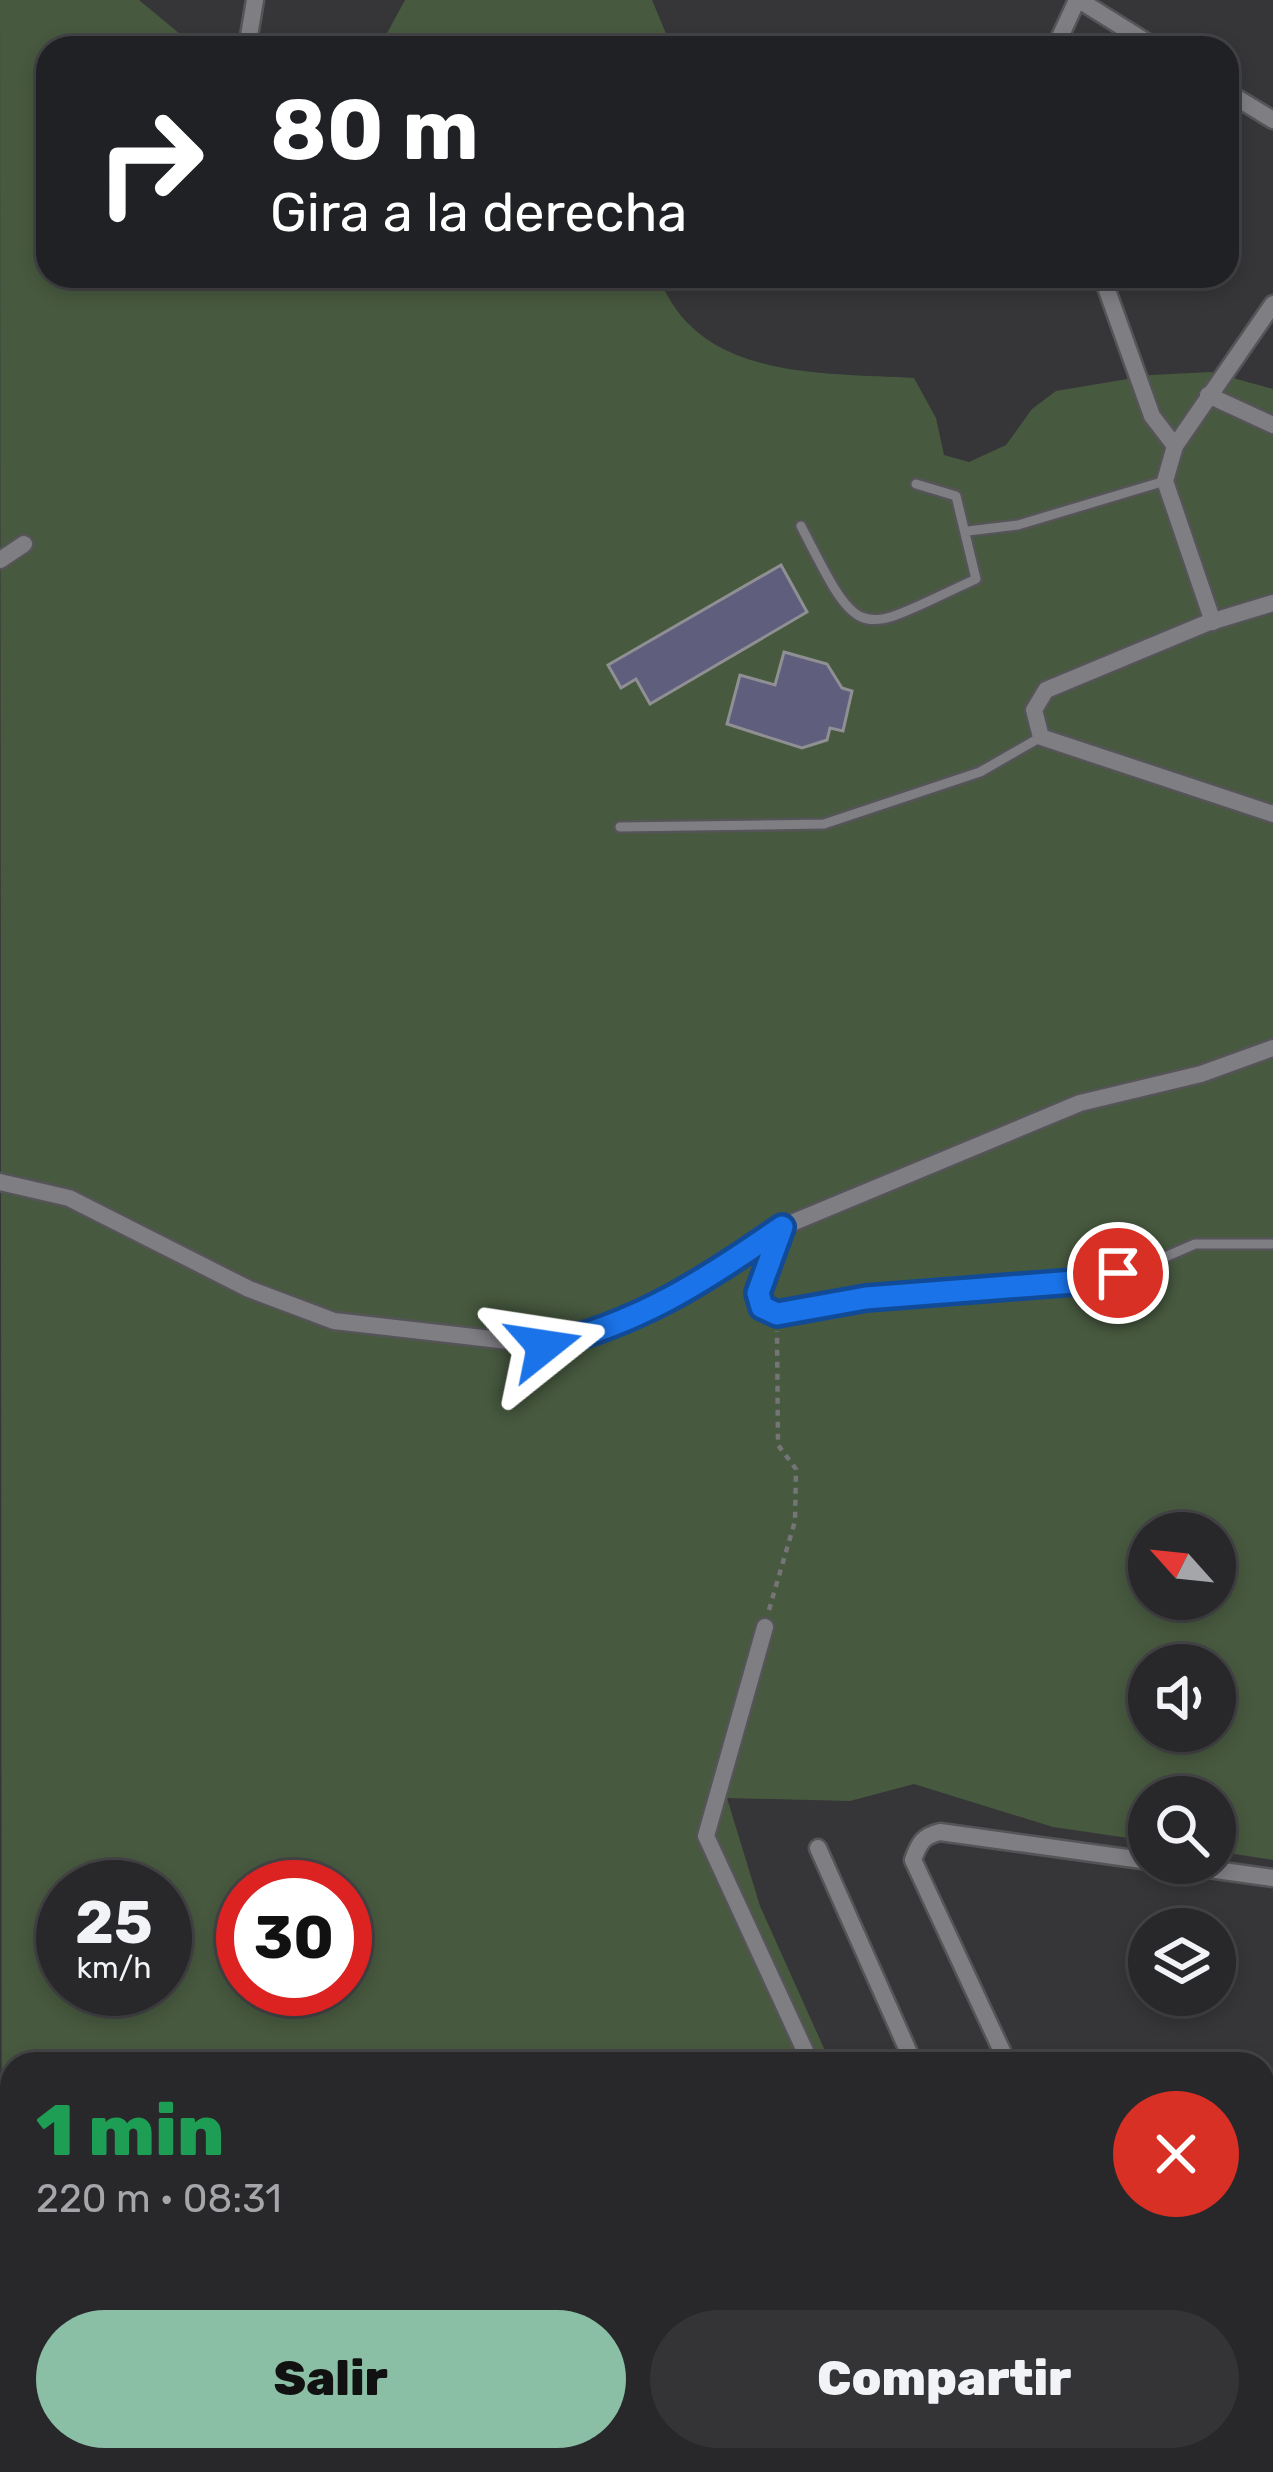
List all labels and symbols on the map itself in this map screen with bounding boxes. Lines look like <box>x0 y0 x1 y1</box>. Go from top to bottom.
pin <box>1067 1222 1169 1324</box>
position arrow <box>481 1283 607 1409</box>
north arrow <box>1128 1512 1236 1620</box>
speed limit sign: 30 <box>216 1860 372 2016</box>

